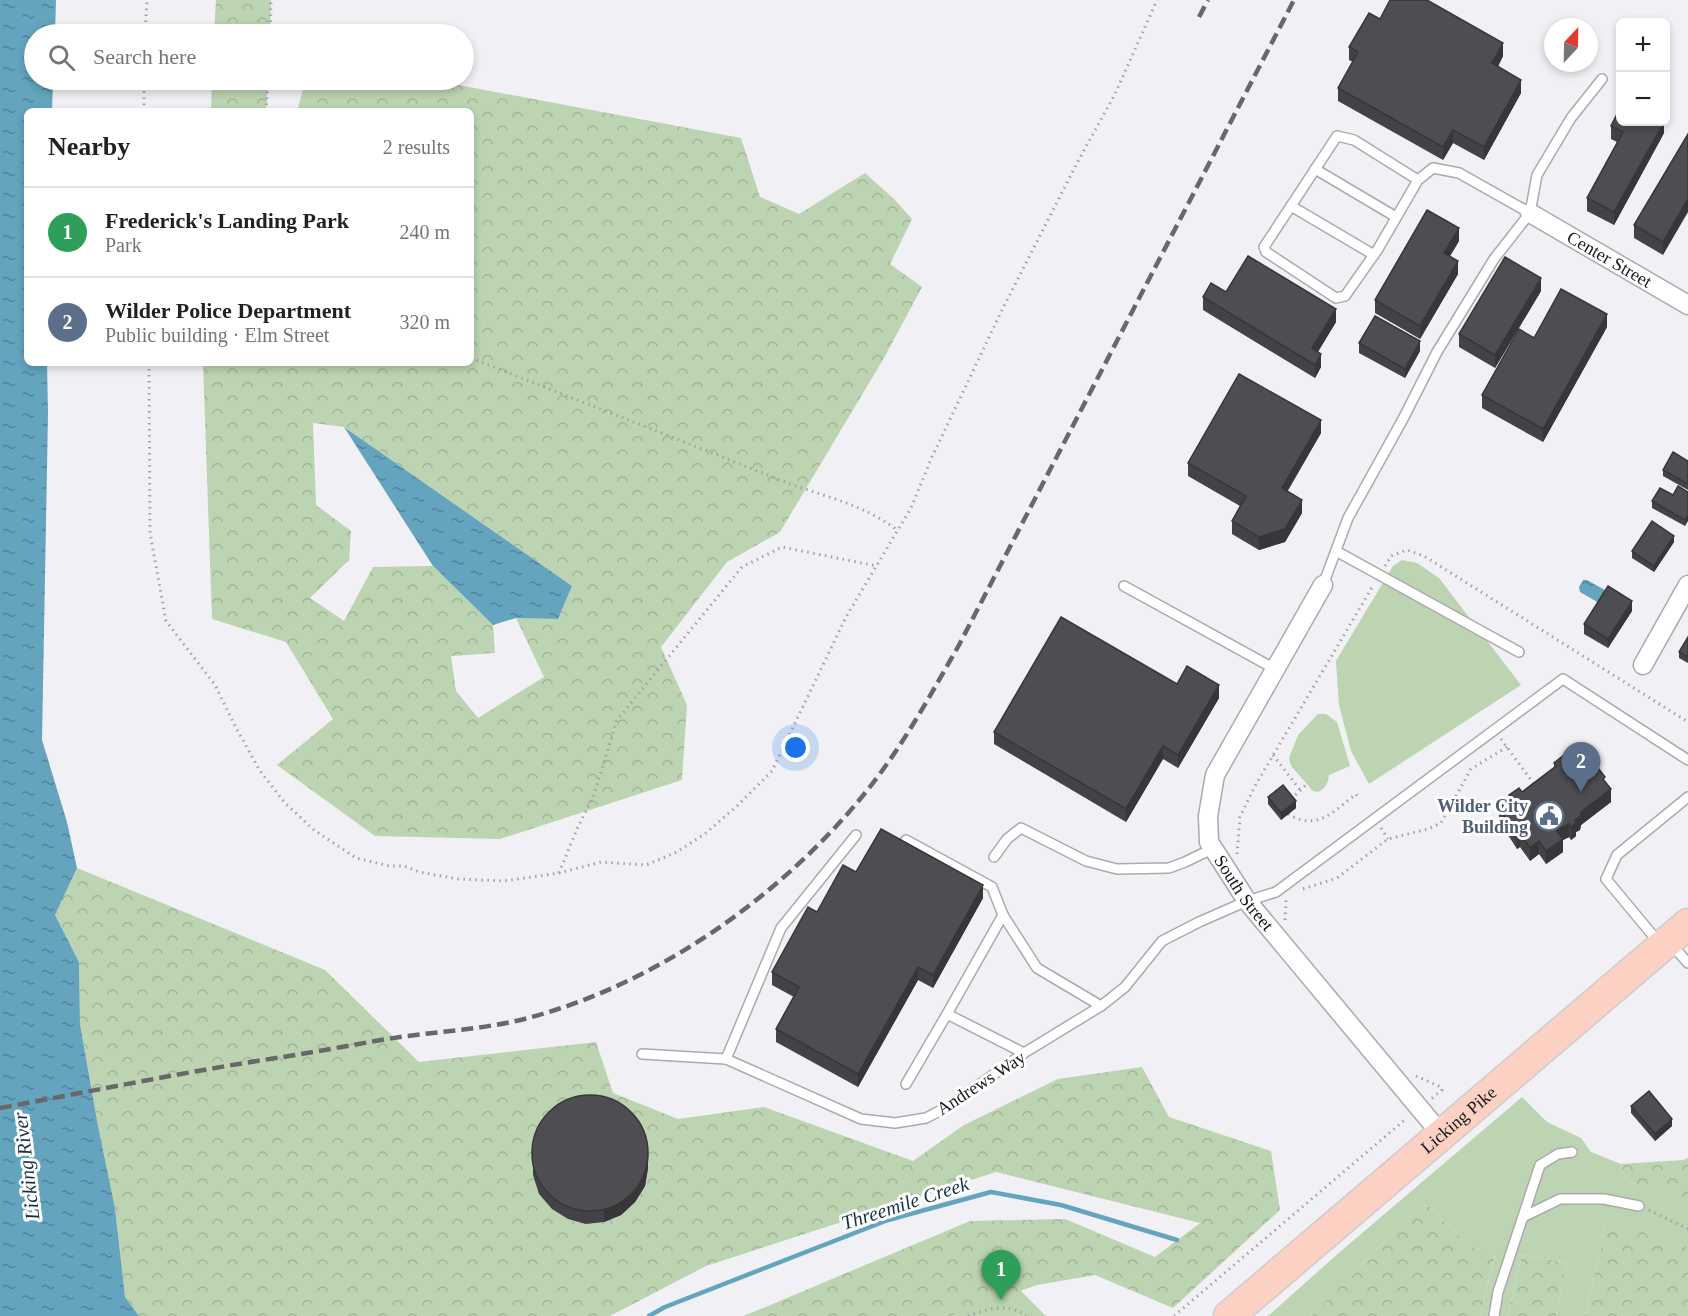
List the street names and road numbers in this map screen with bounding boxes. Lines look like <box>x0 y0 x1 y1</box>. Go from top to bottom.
street label: Center Street <box>1564 227 1655 292</box>
street label: South Street <box>1210 851 1278 935</box>
street label: Andrews Way <box>933 1047 1029 1119</box>
street label: Licking Pike <box>1417 1082 1500 1158</box>

